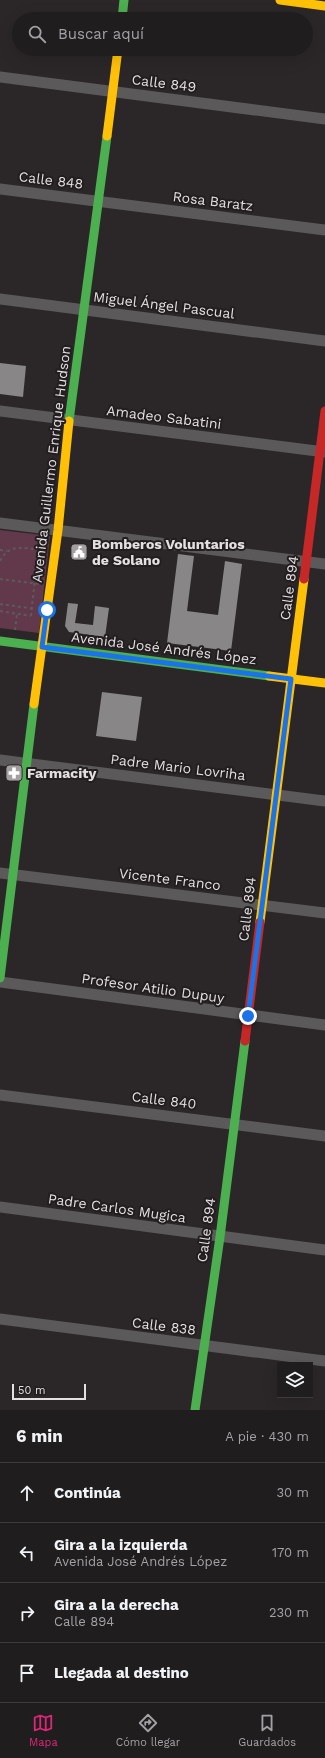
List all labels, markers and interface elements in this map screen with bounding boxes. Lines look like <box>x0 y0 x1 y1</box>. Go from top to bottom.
search box <box>12 12 313 56</box>
icon: search <box>26 23 48 45</box>
text: Buscar aquí <box>58 25 144 43</box>
street label: Calle 849 <box>131 71 197 95</box>
street label: Calle 848 <box>18 168 84 192</box>
street label: Rosa Baratz <box>172 188 254 214</box>
street label: Miguel Ángel Pascual <box>92 288 236 322</box>
street label: Avenida Guillermo Enrique Hudson <box>29 345 73 583</box>
street label: Amadeo Sabatini <box>106 402 222 432</box>
place label: Bomberos Voluntarios de Solano <box>92 536 245 568</box>
public building icon: Bomberos Voluntarios de Solano <box>69 542 89 562</box>
street label: Calle 894 <box>277 555 301 621</box>
route start <box>38 601 56 619</box>
street label: Avenida José Andrés López <box>70 629 258 667</box>
street label: Padre Mario Lovriha <box>110 751 246 783</box>
pharmacy icon: Farmacity <box>4 763 24 783</box>
place label: Farmacity <box>27 765 96 781</box>
street label: Vicente Franco <box>118 865 222 893</box>
street label: Calle 894 <box>235 876 259 942</box>
street label: Profesor Atilio Dupuy <box>81 970 226 1006</box>
route end <box>239 1007 257 1025</box>
street label: Calle 840 <box>131 1088 197 1112</box>
street label: Padre Carlos Mugica <box>47 1190 187 1226</box>
street label: Calle 894 <box>194 1197 218 1263</box>
street label: Calle 838 <box>131 1314 197 1338</box>
map controls <box>277 1362 313 1398</box>
button: layers <box>277 1362 313 1398</box>
scale bar <box>12 1382 86 1401</box>
text: 50 m <box>18 1384 45 1397</box>
text: 6 min <box>16 1426 63 1446</box>
text: A pie · 430 m <box>225 1429 309 1444</box>
icon: ahead <box>16 1482 38 1504</box>
text: Continúa <box>54 1484 121 1502</box>
text: 30 m <box>277 1485 309 1500</box>
text: Gira a la izquierda <box>54 1536 187 1554</box>
icon: left <box>16 1542 38 1564</box>
text: 170 m <box>272 1545 309 1560</box>
text: Avenida José Andrés López <box>54 1554 227 1569</box>
text: Gira a la derecha <box>54 1596 179 1614</box>
icon: right <box>16 1602 38 1624</box>
text: 230 m <box>269 1605 309 1620</box>
text: Calle 894 <box>54 1614 114 1629</box>
icon: arrive <box>16 1662 38 1684</box>
text: Llegada al destino <box>54 1664 189 1682</box>
tab: Mapa <box>29 1712 58 1749</box>
tab: Cómo llegar <box>116 1712 180 1749</box>
tab: Guardados <box>238 1712 296 1749</box>

